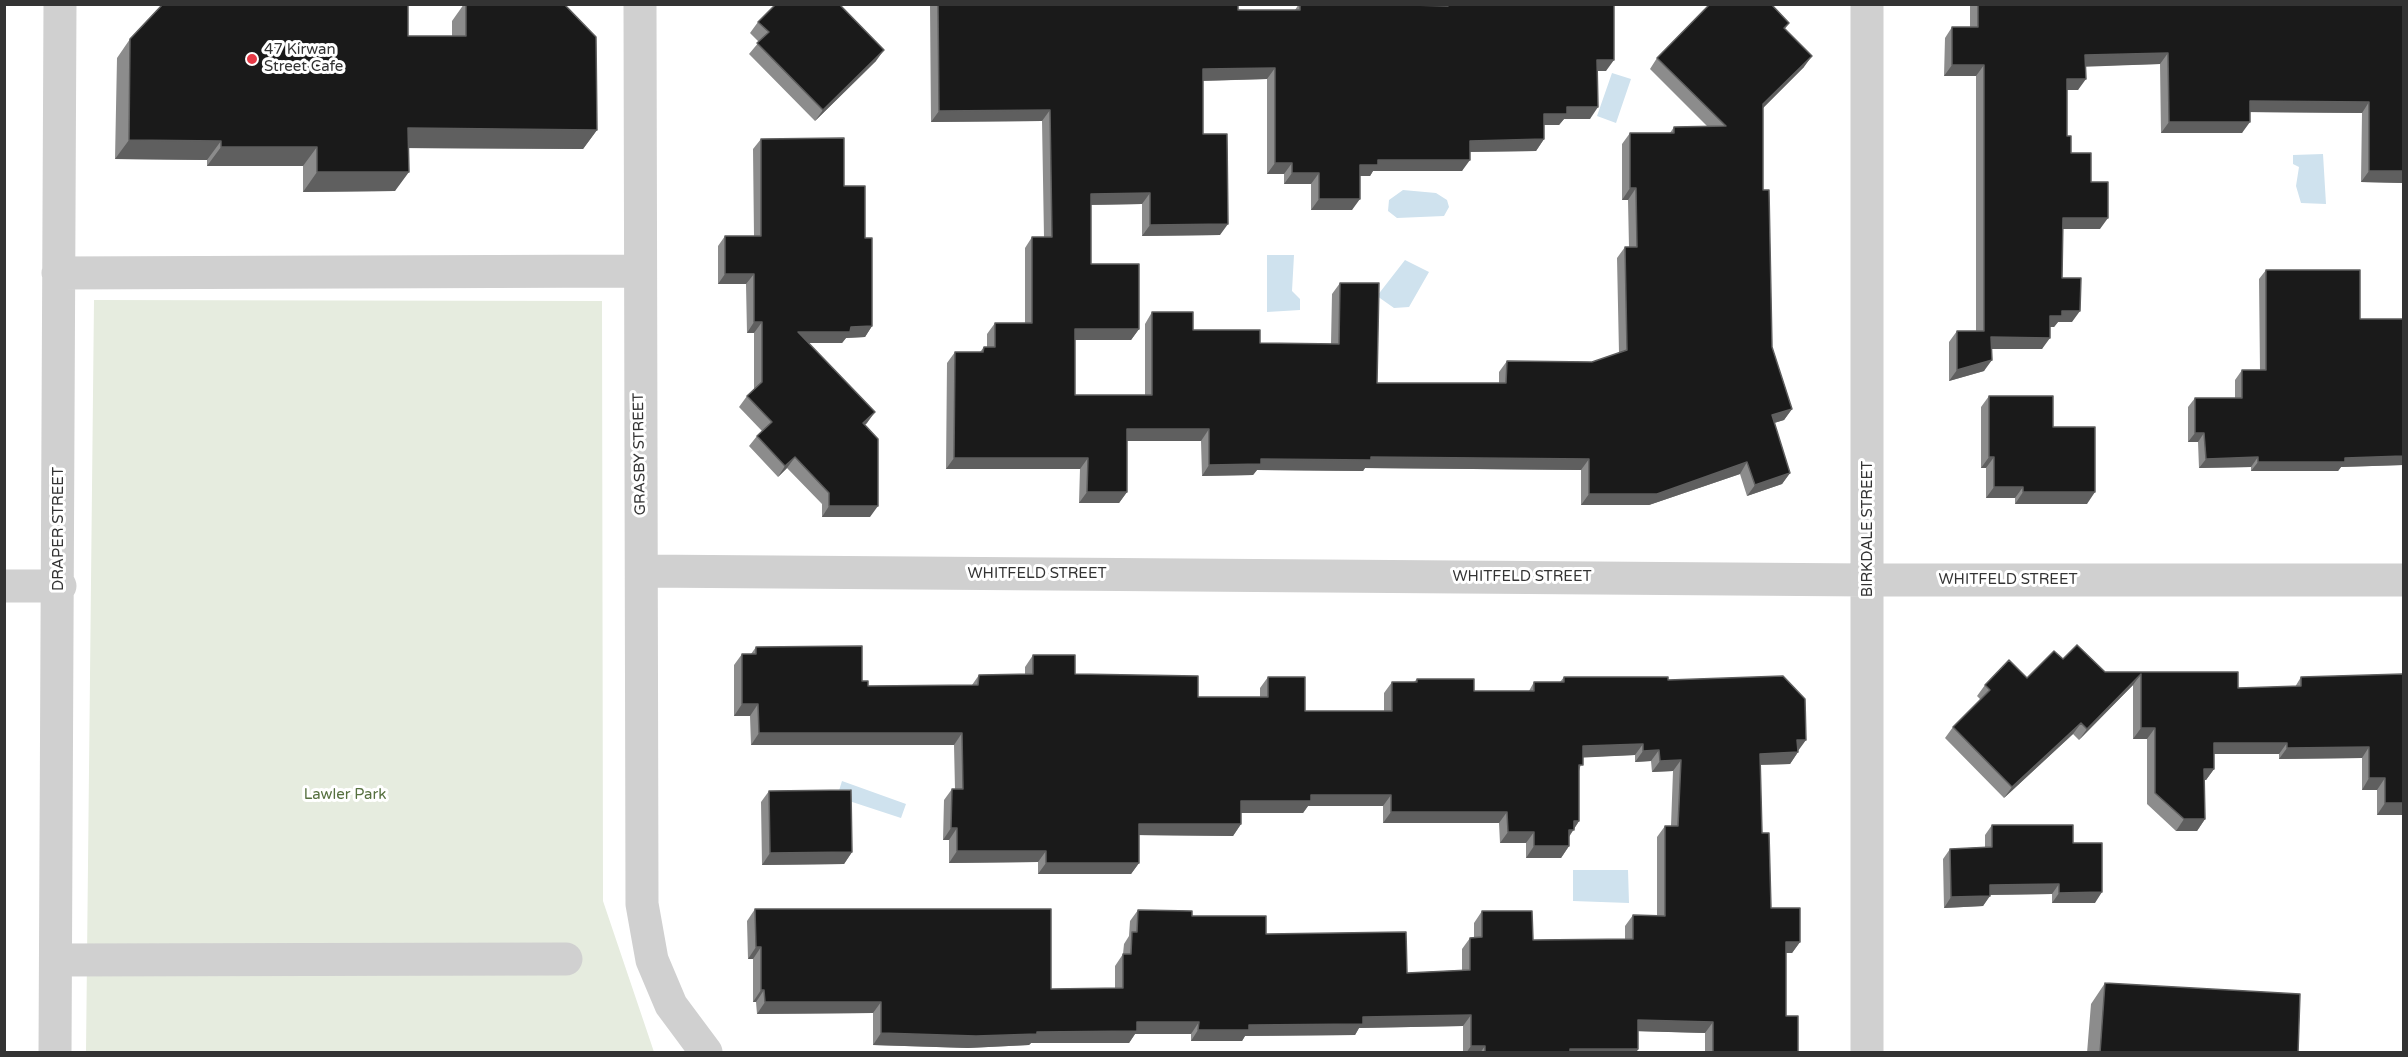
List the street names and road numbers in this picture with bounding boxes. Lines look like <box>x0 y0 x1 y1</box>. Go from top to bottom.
street label: GRASBY STREET <box>630 393 650 515</box>
street label: BIRKDALE STREET <box>1859 461 1877 597</box>
street label: DRAPER STREET <box>50 467 68 591</box>
street label: WHITFELD STREET <box>967 565 1107 583</box>
street label: WHITFELD STREET <box>1452 568 1592 586</box>
street label: WHITFELD STREET <box>1938 571 2078 589</box>

